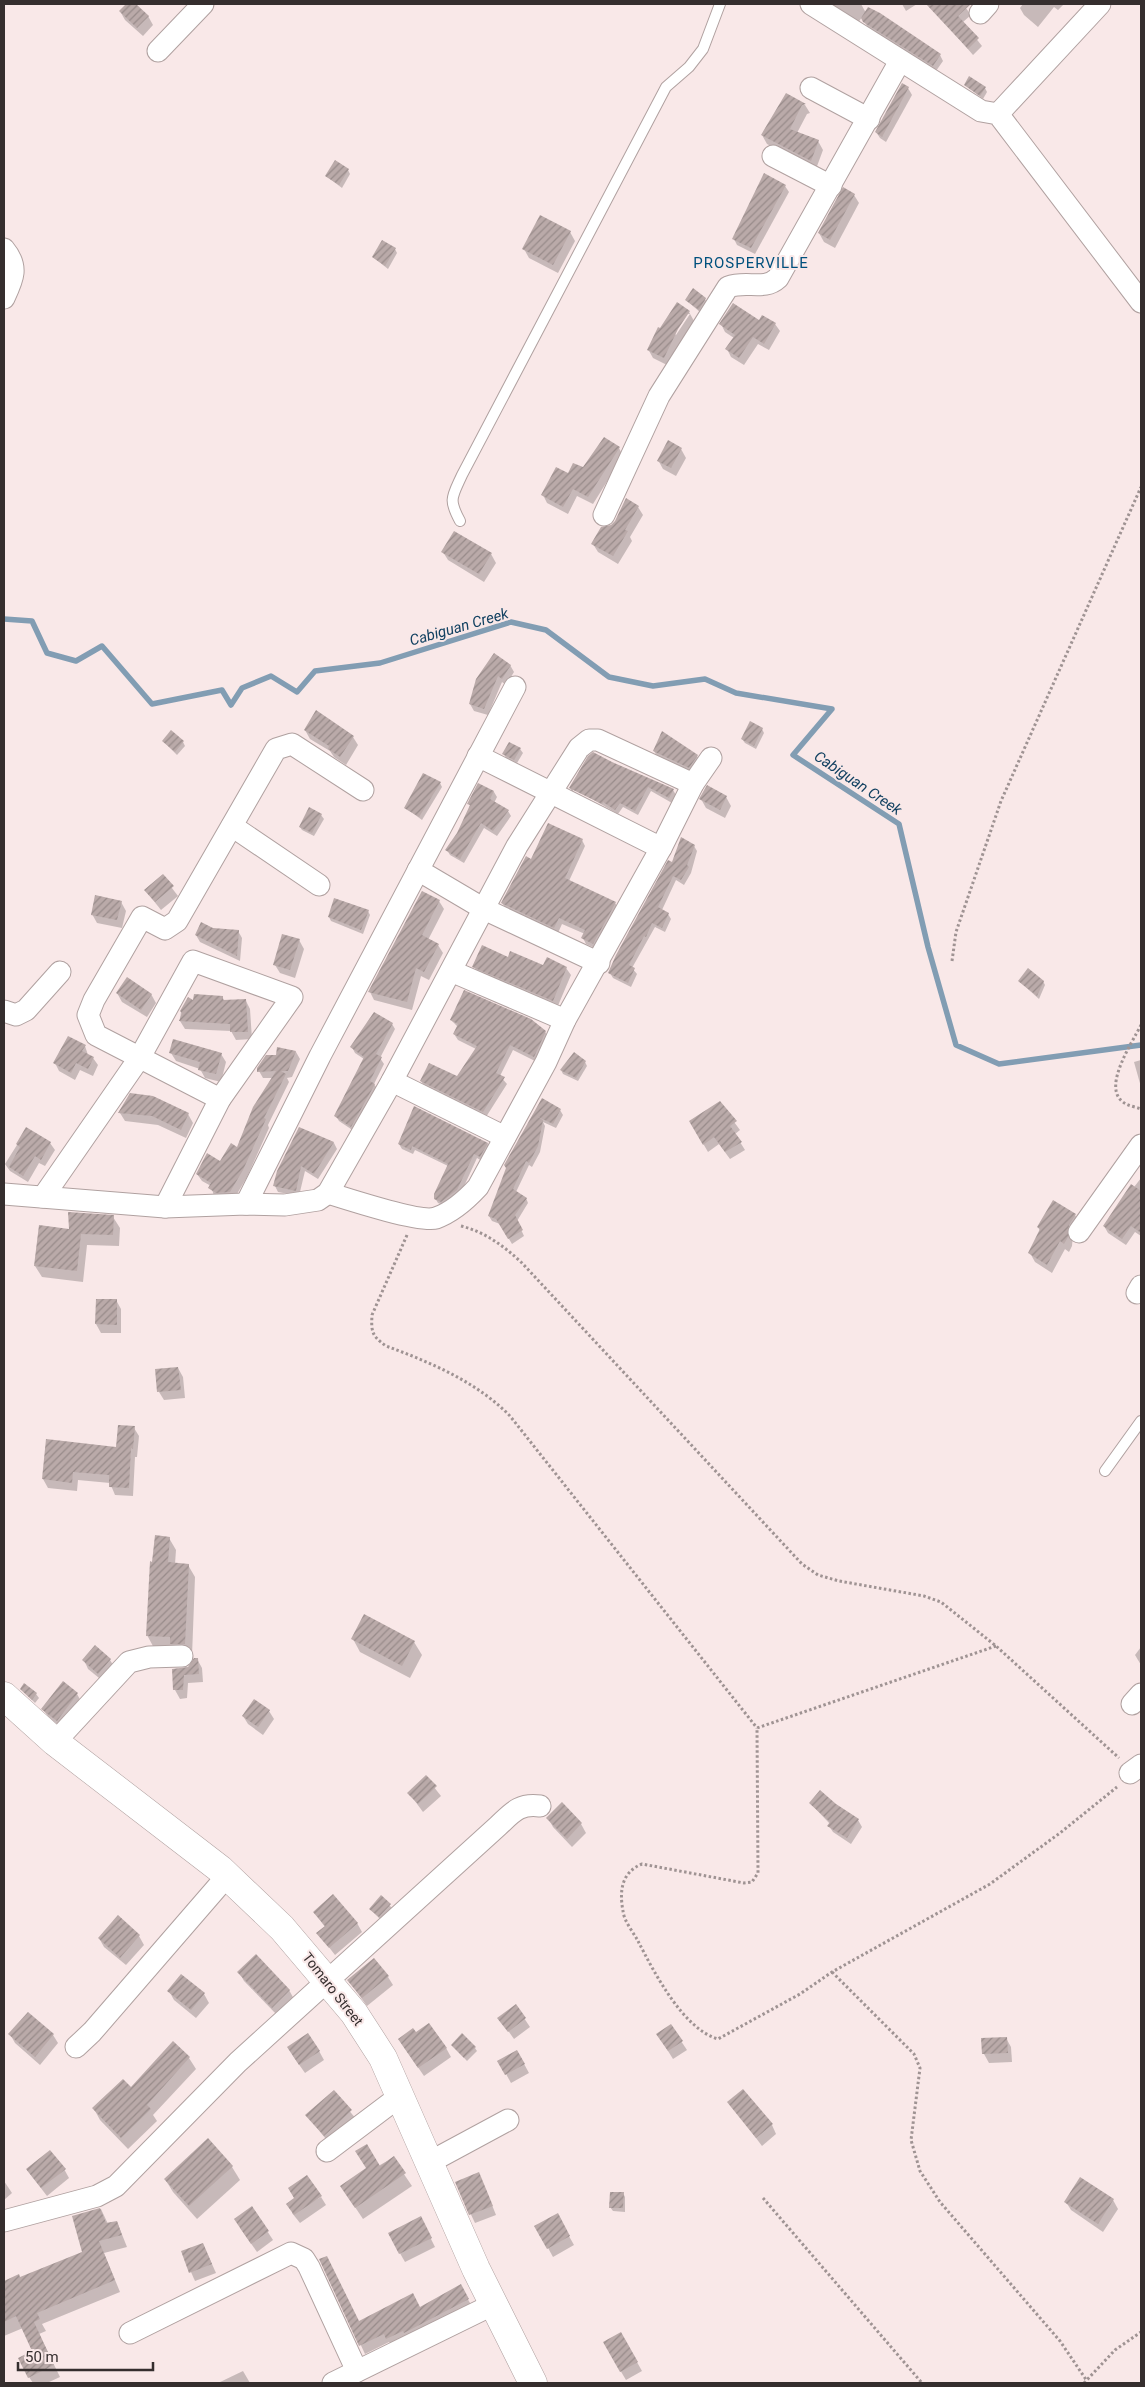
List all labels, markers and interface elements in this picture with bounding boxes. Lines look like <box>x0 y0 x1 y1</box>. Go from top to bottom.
district label: PROSPERVILLE <box>693 254 809 272</box>
water label: Cabiguan Creek <box>407 604 511 650</box>
water label: Cabiguan Creek <box>811 747 906 819</box>
street label: Tomaro Street <box>299 1949 367 2029</box>
scale bar <box>18 2340 152 2372</box>
text: 50 m <box>25 2348 59 2366</box>

